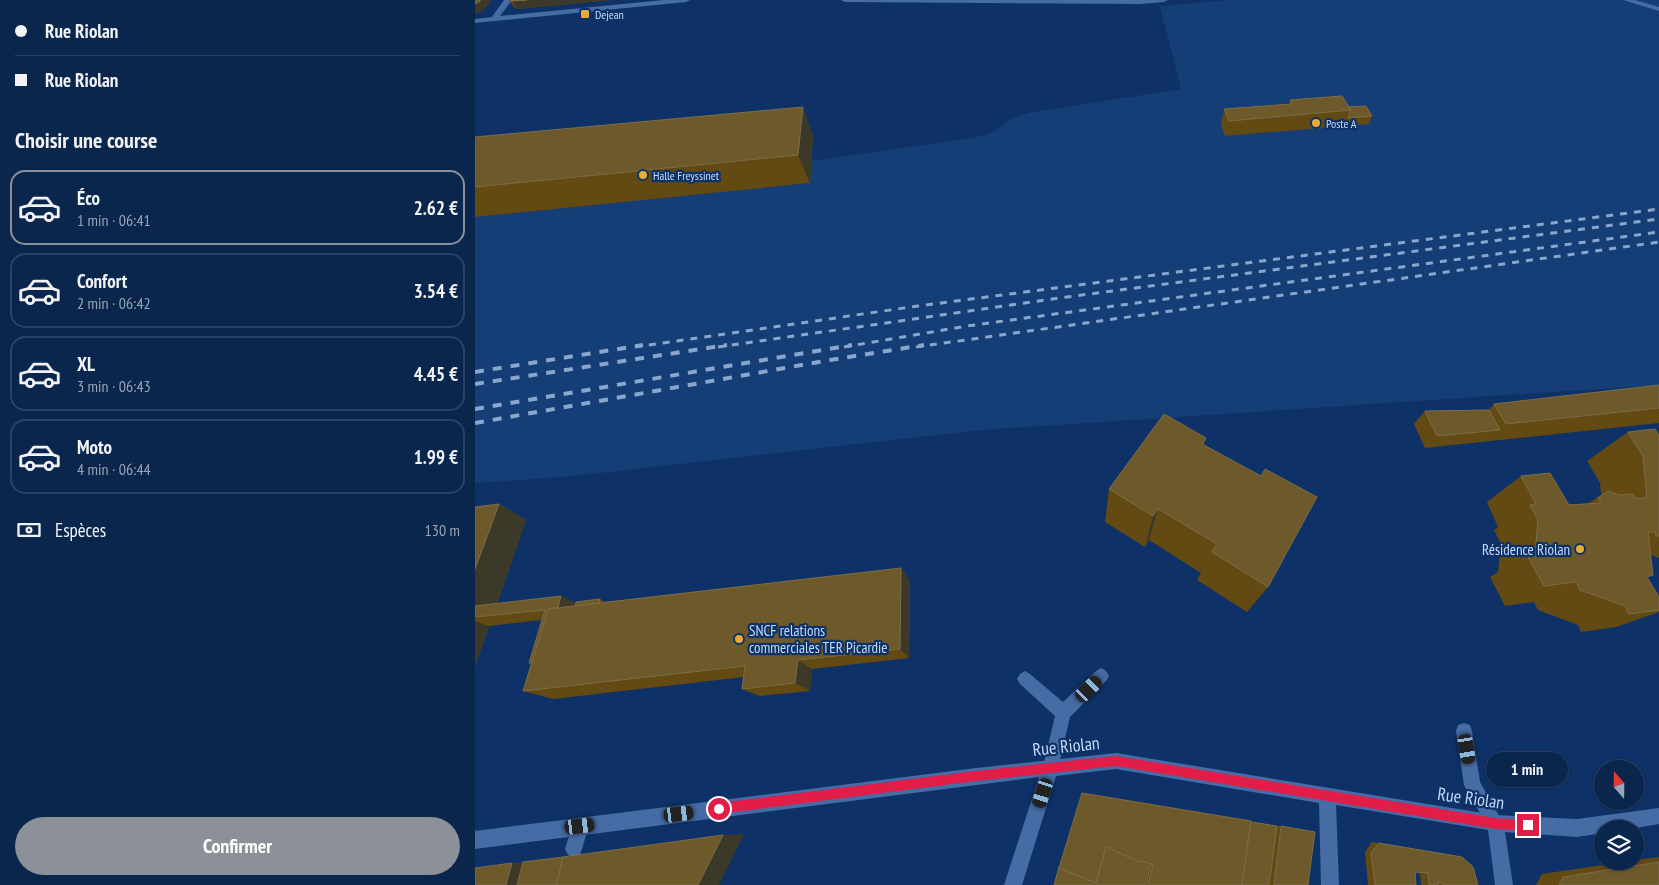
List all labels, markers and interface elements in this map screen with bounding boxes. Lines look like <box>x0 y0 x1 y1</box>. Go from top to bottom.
place label: Dejean <box>595 7 624 22</box>
marker: Dejean <box>579 8 591 20</box>
text: Rue Riolan <box>45 19 118 43</box>
text: Rue Riolan <box>45 68 118 92</box>
place label: Poste A <box>1326 116 1357 131</box>
marker: Poste A <box>1310 117 1322 129</box>
text: Choisir une course <box>15 126 157 154</box>
place label: Halle Freyssinet <box>653 168 720 183</box>
marker: Halle Freyssinet <box>637 169 649 181</box>
icon: car <box>17 185 62 230</box>
text: Éco <box>77 186 100 210</box>
text: 2.62 € <box>414 196 458 220</box>
text: 1 min · 06:41 <box>77 210 151 230</box>
icon: car <box>17 268 62 313</box>
text: Confort <box>77 269 127 293</box>
text: 3.54 € <box>414 279 458 303</box>
text: 2 min · 06:42 <box>77 293 151 313</box>
icon: car <box>17 351 62 396</box>
text: XL <box>77 352 95 376</box>
text: 4.45 € <box>414 362 458 386</box>
text: 3 min · 06:43 <box>77 376 151 396</box>
icon: car <box>17 434 62 479</box>
text: Moto <box>77 435 112 459</box>
text: 1.99 € <box>414 445 458 469</box>
text: 4 min · 06:44 <box>77 459 151 479</box>
icon: cash <box>15 516 43 544</box>
text: Espèces <box>55 518 106 542</box>
text: 130 m <box>425 520 460 540</box>
place label: Résidence Riolan <box>1482 540 1570 559</box>
marker: Résidence Riolan <box>1574 543 1586 555</box>
place label: SNCF relations commerciales TER Picardie <box>749 621 887 657</box>
marker: SNCF relations commerciales TER Picardie <box>733 633 745 645</box>
car <box>1073 673 1105 705</box>
street label: Rue Riolan <box>1031 731 1101 761</box>
car <box>1457 733 1476 765</box>
callout: 1 min <box>1487 752 1569 788</box>
text: 1 min <box>1511 759 1543 779</box>
north arrow <box>1594 760 1644 810</box>
map controls <box>1594 760 1644 870</box>
car <box>1031 776 1054 810</box>
street label: Rue Riolan <box>1436 782 1506 814</box>
route start <box>708 798 730 820</box>
car <box>663 805 694 823</box>
route end <box>1517 814 1539 836</box>
button: Confirmer <box>15 817 460 875</box>
car <box>564 817 595 835</box>
button: layers <box>1594 820 1644 870</box>

